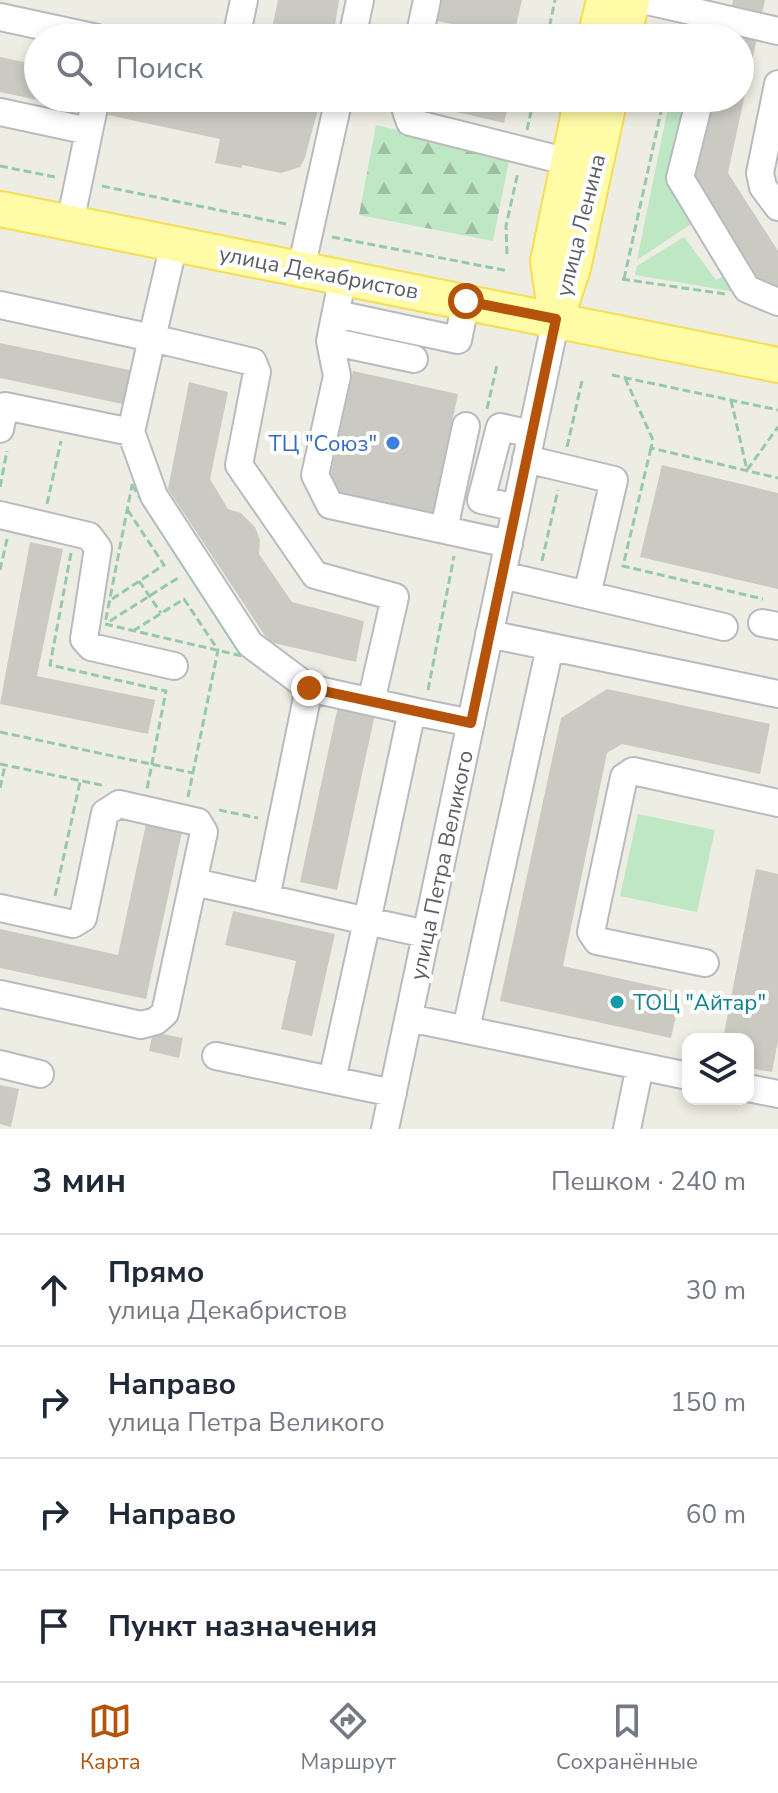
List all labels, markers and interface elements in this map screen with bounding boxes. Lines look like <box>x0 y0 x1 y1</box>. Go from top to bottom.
search box <box>24 24 754 112</box>
icon: search <box>52 46 96 90</box>
text: Поиск <box>116 48 203 89</box>
street label: улица Ленина <box>549 151 613 300</box>
street label: улица Декабристов <box>217 239 421 307</box>
route start <box>448 283 484 319</box>
place label: ТЦ "Союз" <box>269 429 377 459</box>
marker: ТЦ "Союз" <box>384 434 402 452</box>
route end <box>291 670 327 706</box>
street label: улица Петра Великого <box>403 748 481 983</box>
place label: ТОЦ "Айтар" <box>633 988 766 1018</box>
marker: ТОЦ "Айтар" <box>608 993 626 1011</box>
map controls <box>682 1033 754 1105</box>
button: layers <box>682 1033 754 1105</box>
text: 3 мин <box>32 1158 126 1204</box>
text: Пешком · 240 m <box>551 1164 746 1199</box>
text: Прямо <box>108 1252 205 1293</box>
icon: ahead <box>32 1268 76 1312</box>
text: 30 m <box>686 1273 746 1308</box>
text: улица Декабристов <box>108 1293 347 1328</box>
text: Направо <box>108 1364 236 1405</box>
icon: right <box>32 1380 76 1424</box>
text: 150 m <box>670 1385 746 1420</box>
text: улица Петра Великого <box>108 1405 385 1440</box>
icon: right <box>32 1492 76 1536</box>
text: Направо <box>108 1494 236 1535</box>
text: 60 m <box>686 1497 746 1532</box>
icon: arrive <box>32 1604 76 1648</box>
text: Пункт назначения <box>108 1606 377 1647</box>
tab: Карта <box>80 1699 141 1777</box>
tab: Маршрут <box>300 1699 396 1777</box>
tab: Сохранённые <box>556 1699 698 1777</box>

